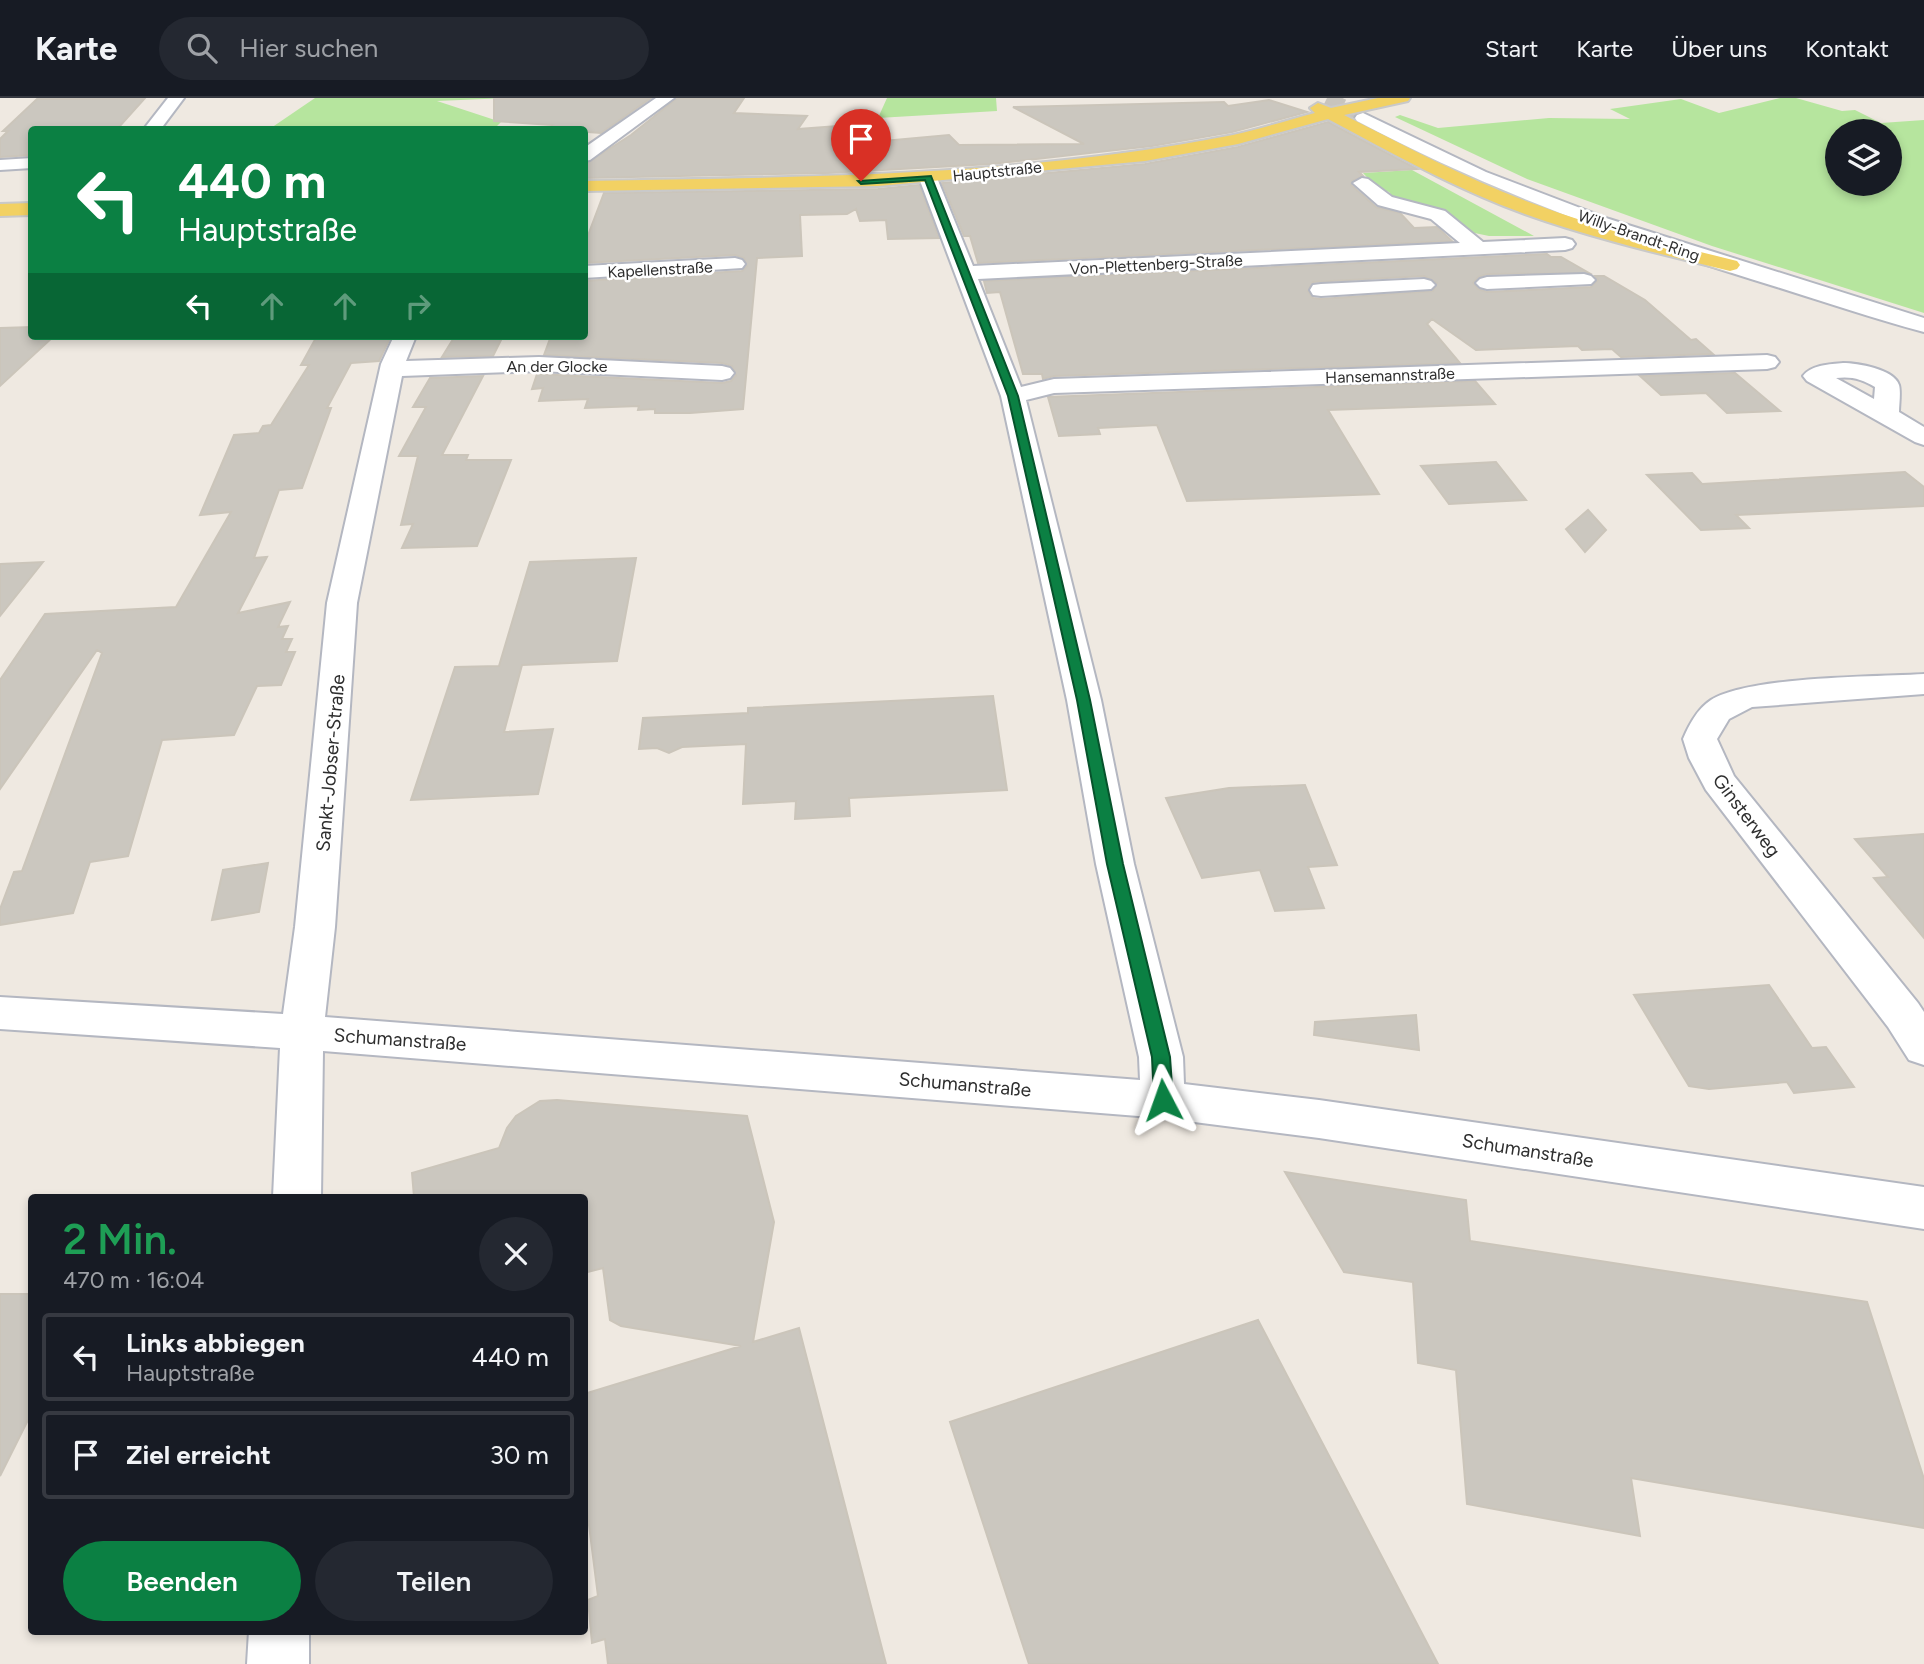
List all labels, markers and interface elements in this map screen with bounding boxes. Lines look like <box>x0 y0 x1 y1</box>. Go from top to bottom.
search box <box>159 17 649 80</box>
text: Karte <box>35 29 117 68</box>
icon: search <box>183 29 221 67</box>
text: Hier suchen <box>239 32 378 64</box>
text: Start <box>1485 34 1538 63</box>
text: Karte <box>1576 34 1633 63</box>
text: Über uns <box>1671 34 1767 63</box>
text: Kontakt <box>1805 34 1889 63</box>
pin <box>831 109 891 181</box>
map controls <box>1825 119 1902 196</box>
button: layers <box>1825 119 1902 196</box>
icon: arrive <box>842 120 880 158</box>
text: 440 m <box>178 151 326 210</box>
icon: left <box>63 154 154 245</box>
street label: Hauptstraße <box>952 157 1043 186</box>
street label: Willy-Brandt-Ring <box>1575 206 1702 265</box>
text: Hauptstraße <box>178 211 357 249</box>
street label: Von-Plettenberg-Straße <box>1069 250 1243 279</box>
street label: Kapellenstraße <box>607 257 713 282</box>
icon: left <box>180 287 218 325</box>
icon: ahead <box>253 287 291 325</box>
icon: ahead <box>326 287 364 325</box>
icon: right <box>399 287 437 325</box>
street label: An der Glocke <box>506 357 608 376</box>
street label: Hansemannstraße <box>1325 364 1455 387</box>
street label: Sankt-Jobser-Straße <box>311 673 350 853</box>
street label: Ginsterweg <box>1708 769 1785 862</box>
street label: Schumanstraße <box>333 1023 467 1056</box>
position arrow <box>1126 1063 1200 1137</box>
street label: Schumanstraße <box>898 1067 1032 1102</box>
street label: Schumanstraße <box>1461 1129 1595 1172</box>
text: 2 Min. <box>63 1214 177 1265</box>
button: close <box>479 1217 553 1291</box>
text: 470 m · 16:04 <box>63 1266 204 1294</box>
text: Links abbiegen <box>126 1327 305 1359</box>
icon: left <box>67 1338 105 1376</box>
text: 440 m <box>471 1341 549 1373</box>
text: Hauptstraße <box>126 1359 255 1387</box>
icon: arrive <box>67 1436 105 1474</box>
text: Ziel erreicht <box>126 1439 271 1471</box>
text: 30 m <box>490 1439 549 1471</box>
button: Beenden <box>63 1541 301 1621</box>
button: Teilen <box>315 1541 553 1621</box>

